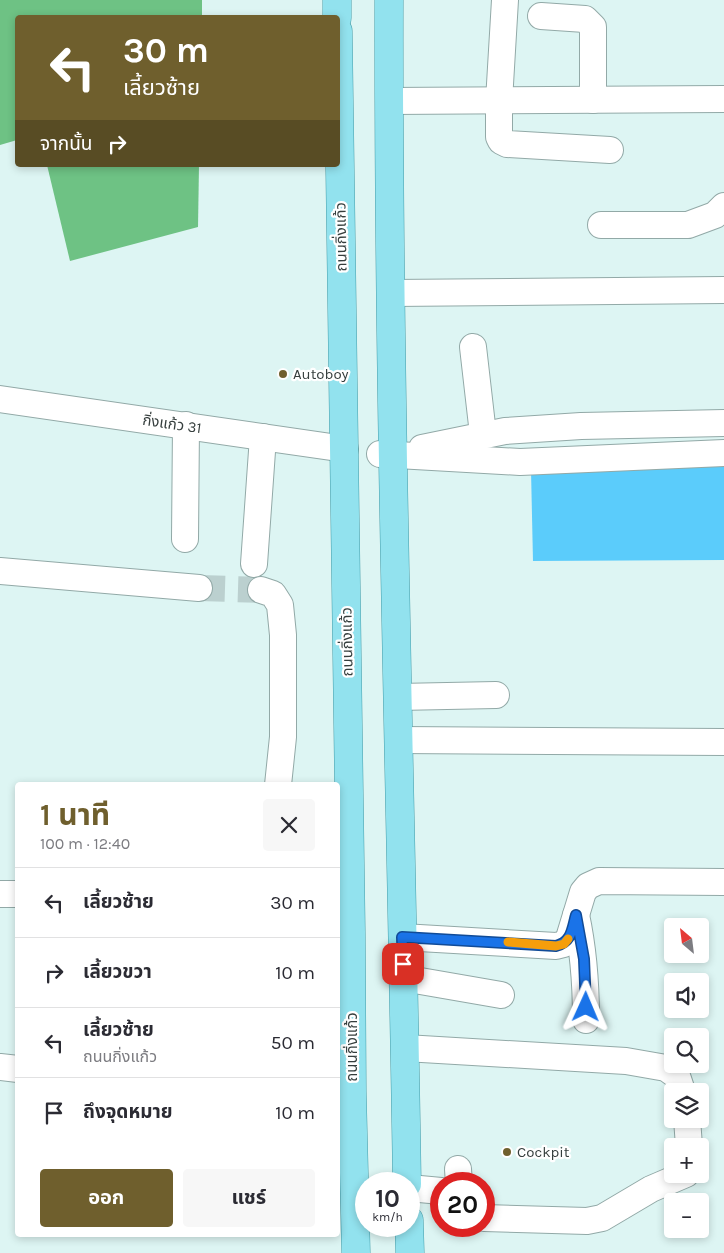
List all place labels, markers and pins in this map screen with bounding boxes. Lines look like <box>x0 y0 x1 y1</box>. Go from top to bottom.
place label: Autoboy <box>293 365 349 383</box>
marker: Autoboy <box>277 368 289 380</box>
pin <box>382 943 424 985</box>
place label: Cockpit <box>517 1143 570 1161</box>
marker: Cockpit <box>501 1146 513 1158</box>

